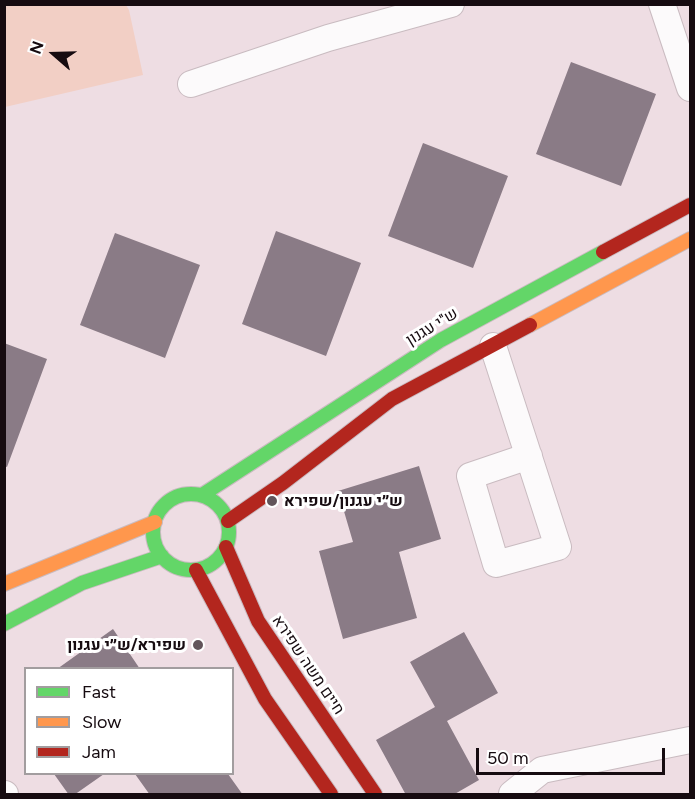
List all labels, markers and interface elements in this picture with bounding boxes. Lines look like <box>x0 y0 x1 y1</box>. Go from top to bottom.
north arrow <box>24 24 84 84</box>
text: N <box>26 39 48 57</box>
street label: ש"י עגנון <box>403 304 461 350</box>
place label: ש״י עגנון/שפירא <box>284 491 403 511</box>
marker: ש״י עגנון/שפירא <box>265 494 279 508</box>
street label: חיים משה שפירא <box>268 612 348 718</box>
place label: שפירא/ש״י עגנון <box>67 635 186 655</box>
marker: שפירא/ש״י עגנון <box>191 638 205 652</box>
legend <box>24 667 234 775</box>
text: Fast <box>82 681 116 703</box>
text: Slow <box>82 711 121 733</box>
scale bar <box>479 736 668 774</box>
text: Jam <box>82 741 116 763</box>
text: 50 m <box>487 747 529 769</box>

